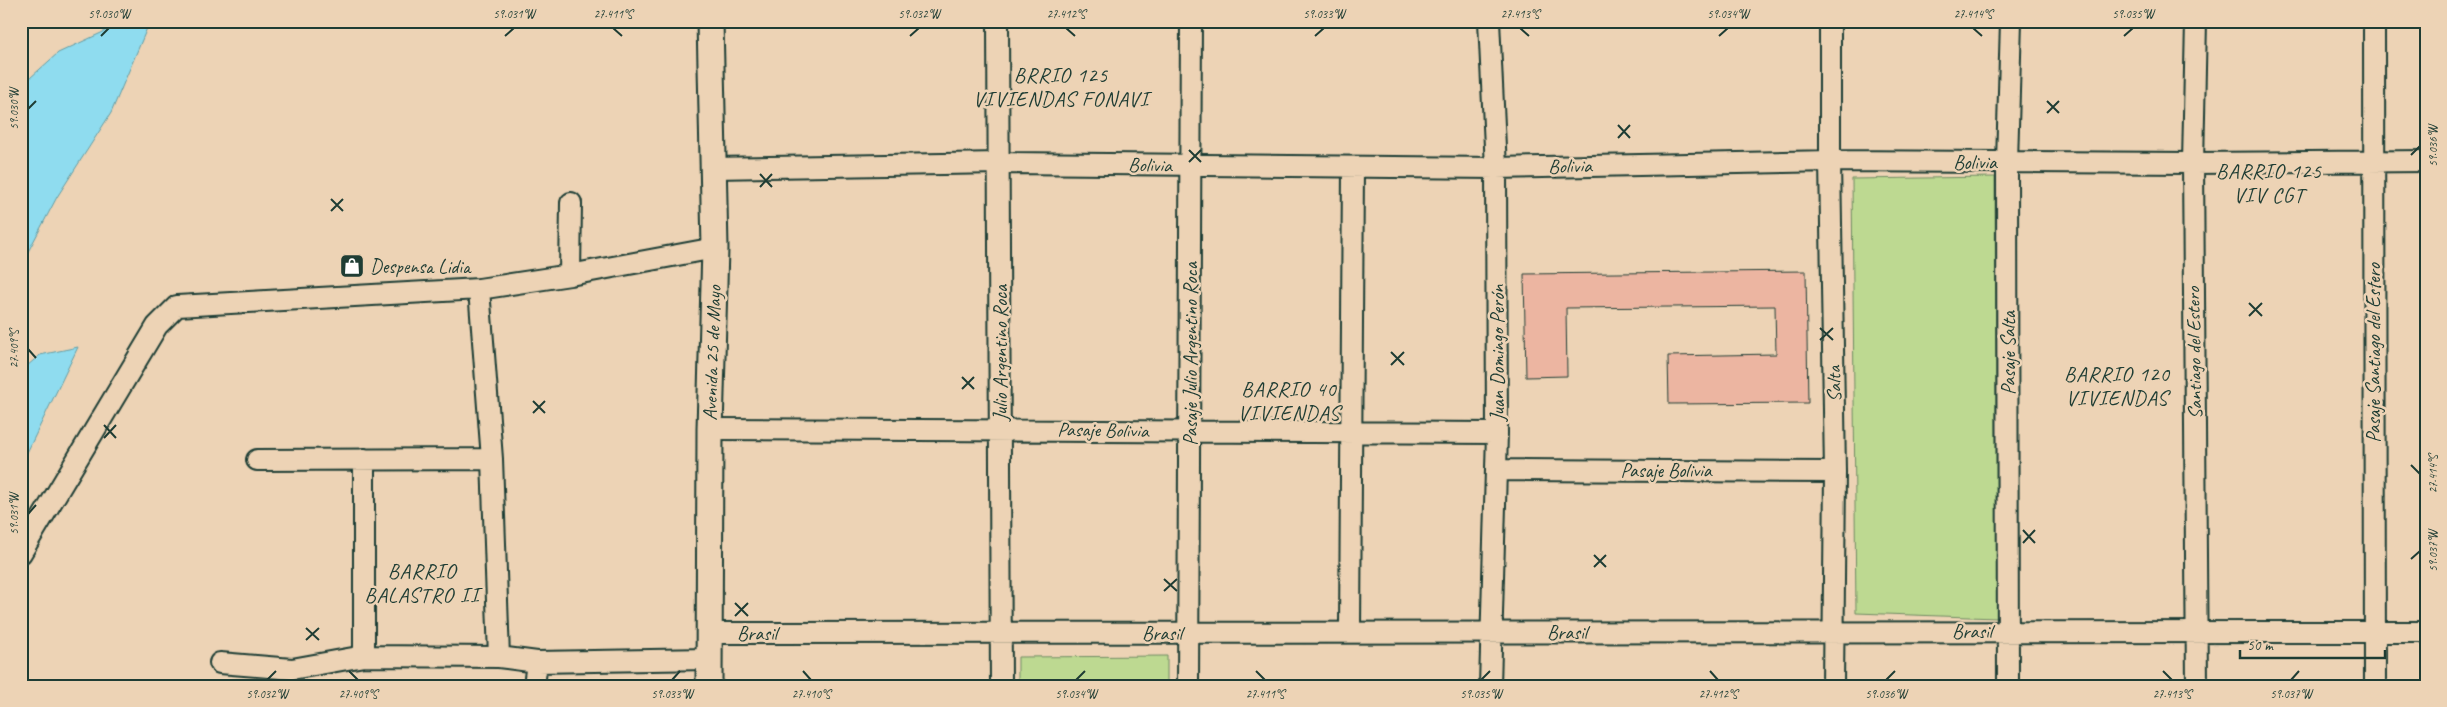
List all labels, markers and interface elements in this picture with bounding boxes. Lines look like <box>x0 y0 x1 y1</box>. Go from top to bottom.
text: 59.030°W <box>88 6 132 22</box>
text: 59.031°W <box>493 6 537 22</box>
text: 27.411°S <box>594 6 634 22</box>
text: 59.032°W <box>898 6 942 22</box>
text: 27.412°S <box>1047 6 1087 22</box>
text: 59.033°W <box>1303 6 1347 22</box>
text: 27.413°S <box>1501 6 1541 22</box>
text: 59.034°W <box>1707 6 1751 22</box>
text: 27.414°S <box>1954 6 1994 22</box>
text: 59.035°W <box>2112 6 2156 22</box>
district label: BRRIO 125 VIVIENDAS FONAVI <box>973 62 1153 112</box>
text: 59.030°W <box>6 86 22 130</box>
text: 59.036°W <box>2425 123 2441 167</box>
street label: Bolivia <box>1953 150 1998 175</box>
street label: Bolivia <box>1128 152 1173 178</box>
street label: Bolivia <box>1548 153 1593 179</box>
district label: BARRIO 125 VIV CGT <box>2216 158 2323 208</box>
shop icon: Despensa Lidia <box>339 253 365 279</box>
place label: Despensa Lidia <box>370 254 472 279</box>
street label: Pasaje Julio Argentino Roca <box>1178 260 1203 446</box>
street label: Pasaje Santiago del Estero <box>2361 262 2386 443</box>
street label: Julio Argentino Roca <box>988 283 1013 422</box>
street label: Avenida 25 de Mayo <box>697 284 727 421</box>
street label: Juan Domingo Perón <box>1485 284 1510 422</box>
street label: Santiago del Estero <box>2180 286 2208 419</box>
street label: Pasaje Salta <box>1996 309 2021 395</box>
text: 27.409°S <box>6 328 22 368</box>
district label: BARRIO 120 VIVIENDAS <box>2064 361 2171 411</box>
street label: Salta <box>1821 364 1847 402</box>
district label: BARRIO 40 VIVIENDAS <box>1238 376 1343 426</box>
street label: Pasaje Bolivia <box>1057 417 1150 443</box>
text: 27.414°S <box>2425 453 2441 493</box>
street label: Pasaje Bolivia <box>1620 458 1713 483</box>
text: 59.031°W <box>6 491 22 535</box>
text: 59.037°W <box>2425 528 2441 572</box>
district label: BARRIO BALASTRO II <box>365 558 483 608</box>
street label: Brasil <box>1952 619 1996 644</box>
street label: Brasil <box>1547 620 1591 645</box>
street label: Brasil <box>737 621 781 646</box>
street label: Brasil <box>1142 621 1186 646</box>
scale bar <box>2240 627 2384 659</box>
text: 50 m <box>2247 636 2274 655</box>
text: 59.032°W <box>246 686 290 702</box>
text: 27.409°S <box>339 686 379 702</box>
text: 59.033°W <box>651 686 695 702</box>
text: 27.410°S <box>792 686 832 702</box>
text: 59.034°W <box>1055 686 1099 702</box>
text: 27.411°S <box>1246 686 1286 702</box>
text: 59.035°W <box>1460 686 1504 702</box>
text: 27.412°S <box>1699 686 1739 702</box>
text: 59.036°W <box>1865 686 1909 702</box>
text: 27.413°S <box>2153 686 2193 702</box>
text: 59.037°W <box>2270 686 2314 702</box>

